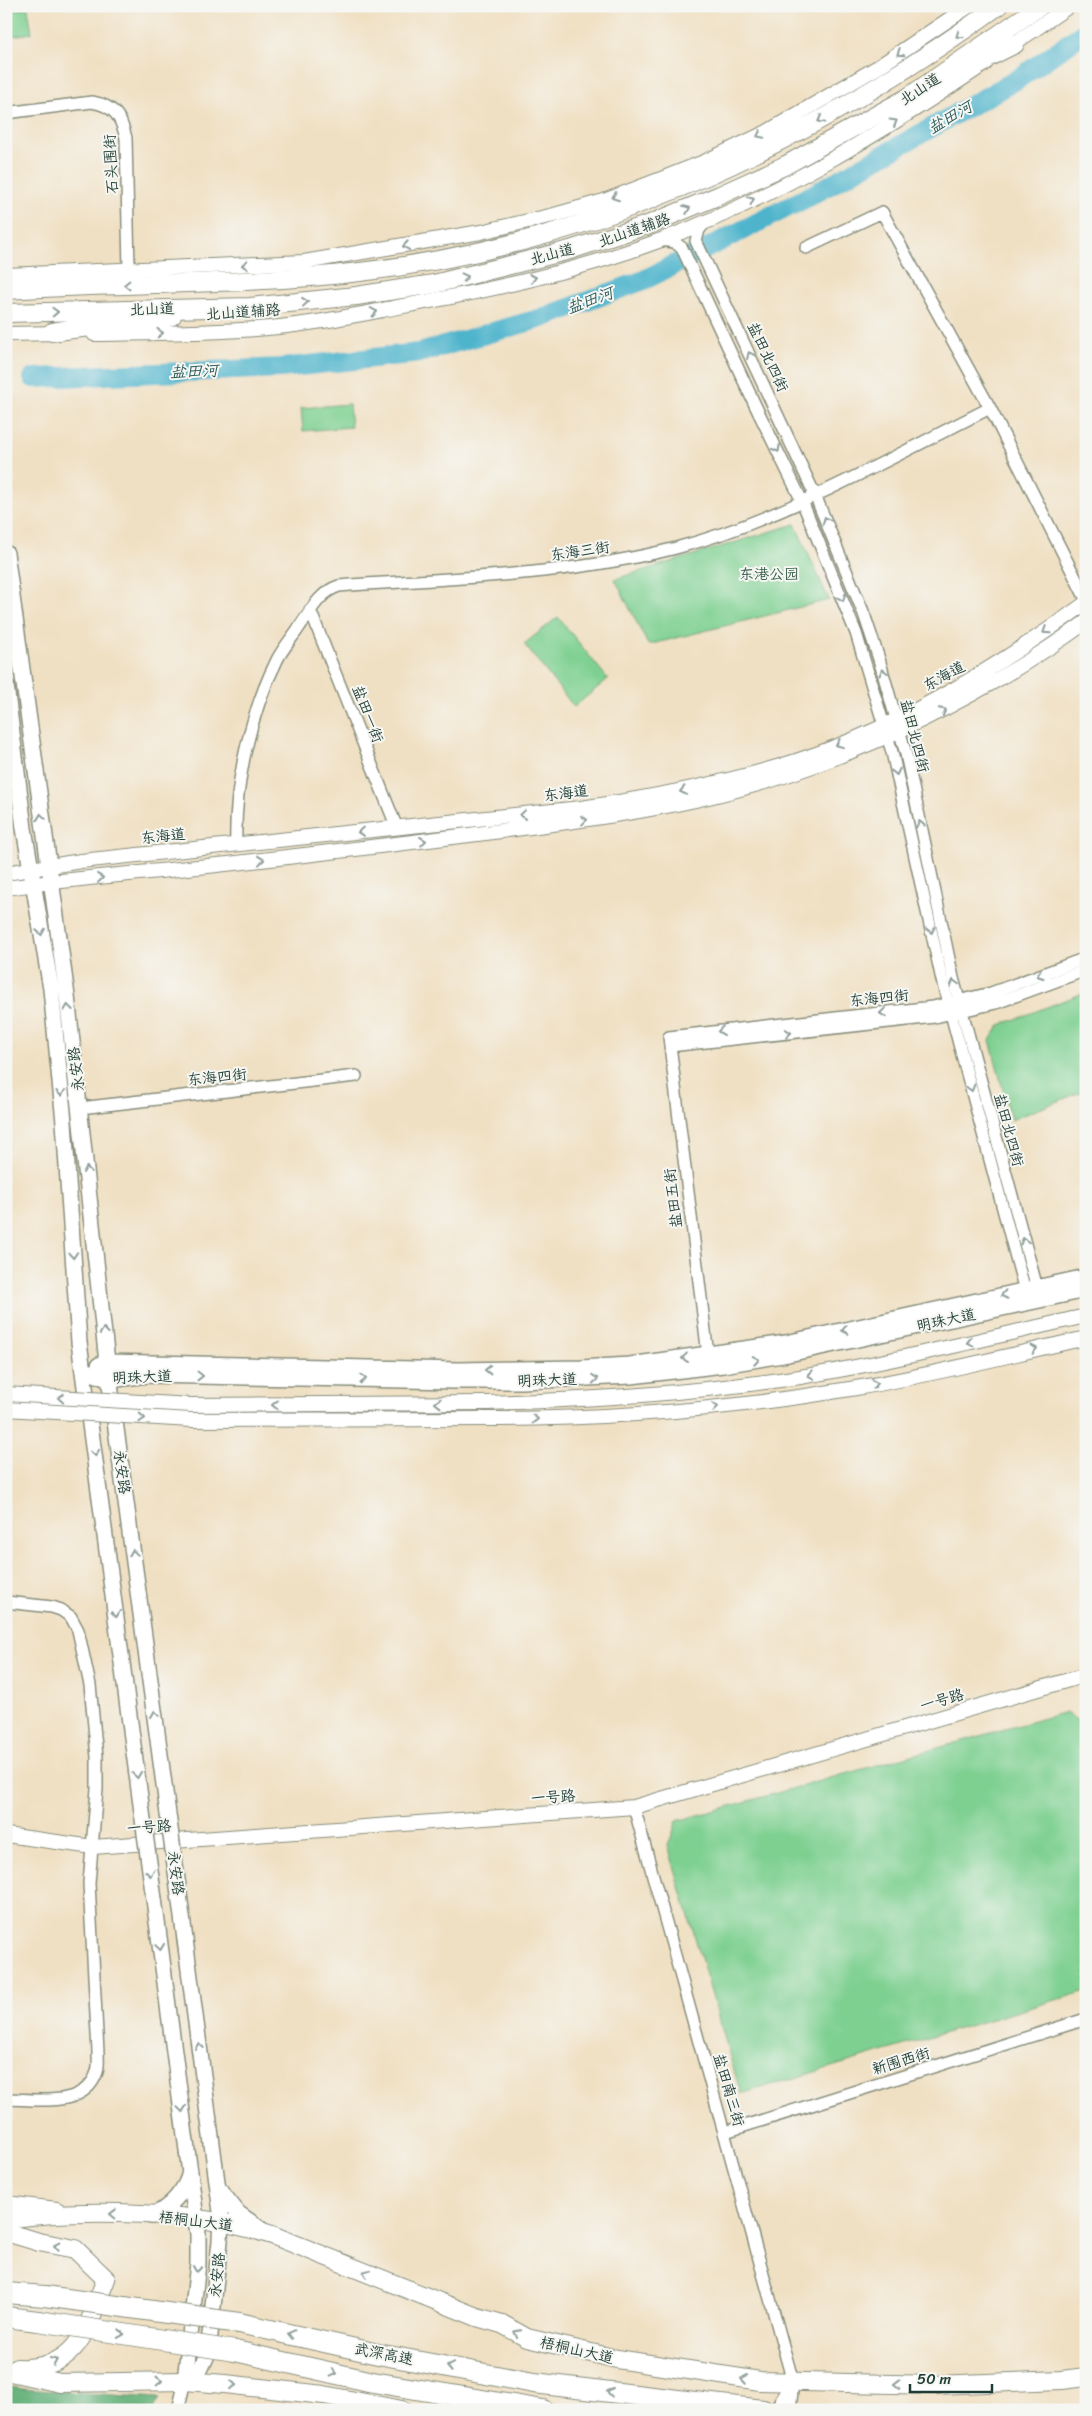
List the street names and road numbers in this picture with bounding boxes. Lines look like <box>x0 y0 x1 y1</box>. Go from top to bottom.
street label: 北山道 <box>894 66 946 112</box>
street label: 石头围街 <box>96 133 126 195</box>
street label: 北山道辅路 <box>594 205 674 255</box>
street label: 北山道 <box>527 236 577 272</box>
street label: 北山道 <box>129 295 175 323</box>
street label: 北山道辅路 <box>205 296 281 328</box>
street label: 盐田北四街 <box>740 318 796 396</box>
street label: 东海三街 <box>548 534 612 568</box>
street label: 东海道 <box>918 654 970 698</box>
street label: 盐田一街 <box>345 681 391 747</box>
street label: 盐田北四街 <box>893 696 937 776</box>
street label: 东海道 <box>542 777 590 809</box>
street label: 东海道 <box>139 821 187 851</box>
street label: 东海四街 <box>848 982 910 1014</box>
street label: 永安路 <box>60 1045 92 1093</box>
street label: 东海四街 <box>186 1061 248 1093</box>
street label: 盐田北四街 <box>987 1090 1031 1170</box>
street label: 盐田五街 <box>656 1167 690 1229</box>
street label: 明珠大道 <box>914 1301 978 1339</box>
street label: 明珠大道 <box>112 1363 172 1391</box>
street label: 明珠大道 <box>517 1366 577 1394</box>
street label: 永安路 <box>106 1448 138 1496</box>
street label: 一号路 <box>917 1681 967 1719</box>
street label: 一号路 <box>530 1782 576 1812</box>
street label: 一号路 <box>126 1812 172 1842</box>
street label: 永安路 <box>160 1849 192 1897</box>
street label: 新围西街 <box>869 2040 933 2082</box>
street label: 盐田南三街 <box>706 2050 752 2130</box>
street label: 梧桐山大道 <box>157 2204 235 2238</box>
street label: 永安路 <box>202 2251 232 2299</box>
street label: 梧桐山大道 <box>538 2329 616 2371</box>
street label: 武深高速 <box>352 2336 416 2372</box>

